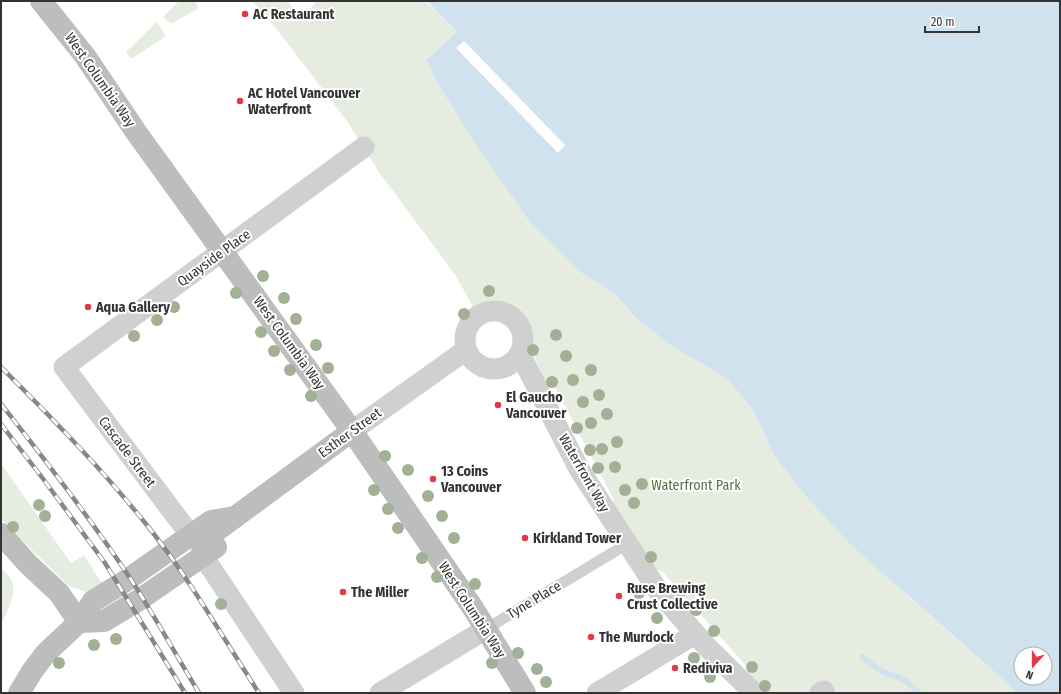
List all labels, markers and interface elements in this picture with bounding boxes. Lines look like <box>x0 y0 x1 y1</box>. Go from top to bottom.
place label: AC Restaurant <box>252 6 336 23</box>
scale bar <box>925 8 979 34</box>
marker: AC Restaurant <box>240 9 250 19</box>
text: 20 m <box>931 15 955 29</box>
street label: West Columbia Way <box>61 30 139 131</box>
place label: AC Hotel Vancouver Waterfront <box>247 85 361 118</box>
marker: AC Hotel Vancouver Waterfront <box>235 96 245 106</box>
street label: Quayside Place <box>174 226 254 290</box>
street label: West Columbia Way <box>249 293 329 394</box>
place label: Aqua Gallery <box>95 299 170 316</box>
marker: Aqua Gallery <box>83 302 93 312</box>
place label: El Gaucho Vancouver <box>505 389 567 422</box>
marker: El Gaucho Vancouver <box>493 400 503 410</box>
street label: Esther Street <box>315 404 385 462</box>
street label: Cascade Street <box>95 413 159 491</box>
street label: Waterfront Way <box>555 431 614 516</box>
place label: 13 Coins Vancouver <box>440 463 502 496</box>
marker: 13 Coins Vancouver <box>428 474 438 484</box>
park label: Waterfront Park <box>651 477 741 494</box>
place label: Kirkland Tower <box>533 530 622 547</box>
marker: Kirkland Tower <box>520 533 530 543</box>
street label: West Columbia Way <box>435 559 510 662</box>
street label: Tyne Place <box>504 577 564 623</box>
place label: Ruse Brewing Crust Collective <box>627 580 718 613</box>
place label: The Miller <box>351 584 410 601</box>
marker: The Miller <box>338 587 348 597</box>
marker: Ruse Brewing Crust Collective <box>614 591 624 601</box>
place label: The Murdock <box>599 629 674 646</box>
marker: The Murdock <box>586 632 596 642</box>
north arrow <box>1013 646 1053 686</box>
place label: Rediviva <box>683 660 733 677</box>
marker: Rediviva <box>670 663 680 673</box>
text: N <box>1024 668 1035 682</box>

